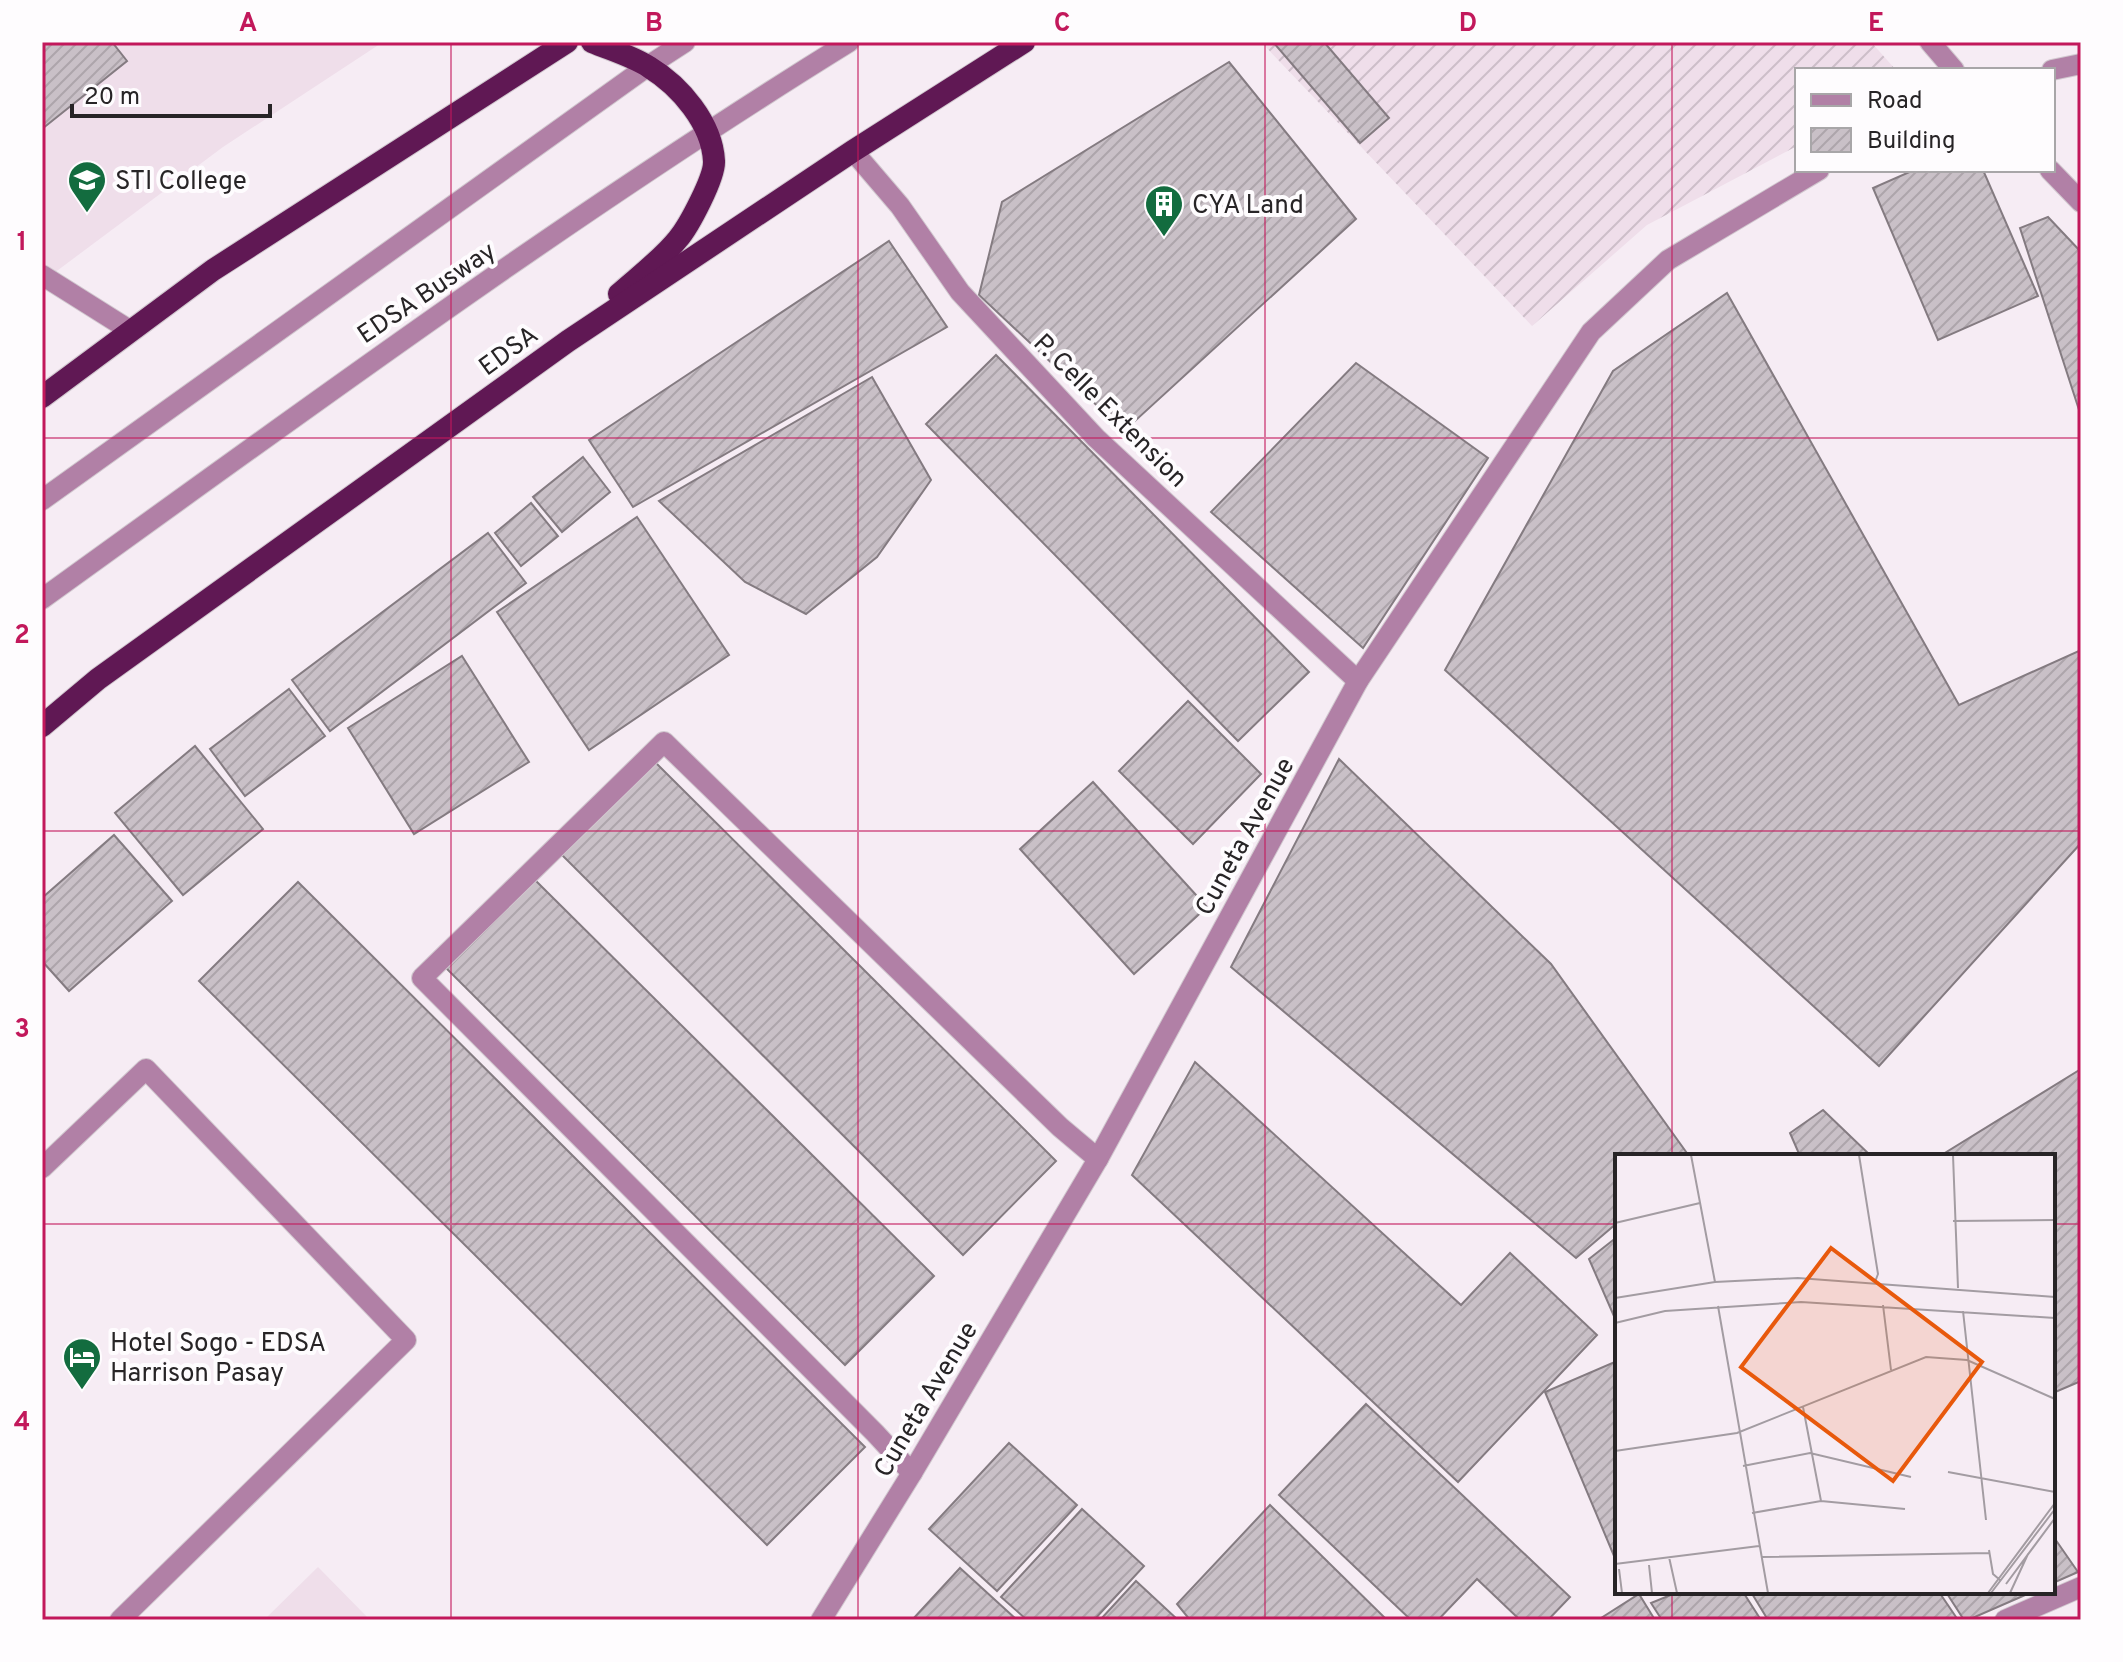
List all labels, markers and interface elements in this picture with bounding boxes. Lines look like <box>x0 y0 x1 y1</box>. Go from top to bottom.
text: A <box>239 8 257 41</box>
text: B <box>645 8 663 41</box>
text: C <box>1054 8 1070 41</box>
text: D <box>1459 8 1477 41</box>
text: E <box>1868 8 1884 41</box>
scale bar <box>72 68 270 118</box>
legend <box>1795 68 2055 172</box>
text: 20 m <box>84 83 140 113</box>
text: Road <box>1867 87 1923 117</box>
text: Building <box>1867 127 1956 157</box>
school or university icon: STI College <box>66 159 108 214</box>
place label: STI College <box>115 166 247 199</box>
building icon: CYA Land <box>1143 183 1185 238</box>
place label: CYA Land <box>1192 190 1304 223</box>
text: 1 <box>17 227 27 260</box>
street label: EDSA Busway <box>352 236 503 352</box>
street label: EDSA <box>473 319 546 385</box>
street label: P. Celle Extension <box>1025 328 1193 496</box>
text: 2 <box>14 620 30 653</box>
street label: Cuneta Avenue <box>1189 752 1303 922</box>
text: 3 <box>14 1014 30 1047</box>
inset map <box>1615 1154 2055 1594</box>
street label: Cuneta Avenue <box>868 1317 987 1484</box>
place label: Hotel Sogo - EDSA Harrison Pasay <box>110 1328 326 1391</box>
hotel icon: Hotel Sogo - EDSA Harrison Pasay <box>61 1336 103 1391</box>
text: 4 <box>14 1407 30 1440</box>

